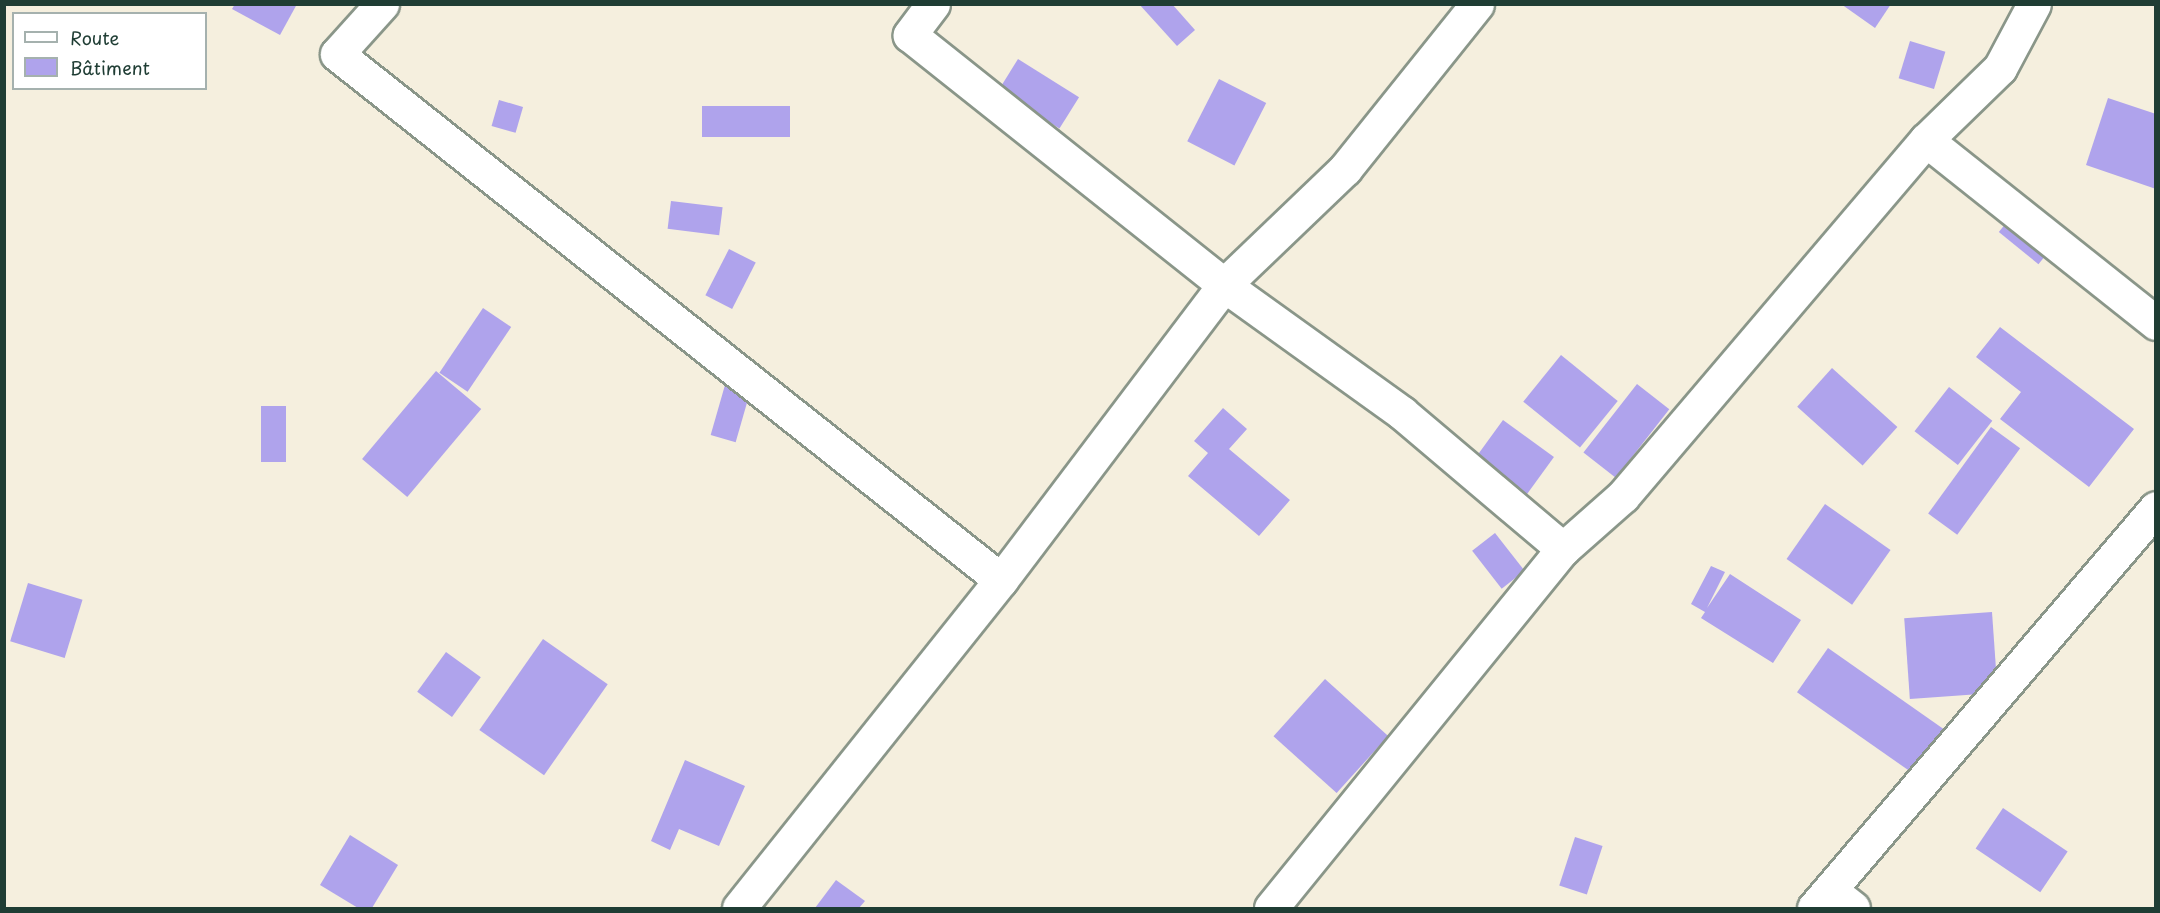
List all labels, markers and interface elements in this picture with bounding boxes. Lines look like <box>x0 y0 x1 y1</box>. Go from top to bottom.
legend <box>12 12 207 90</box>
text: Route <box>70 24 119 51</box>
text: Bâtiment <box>70 54 150 81</box>

